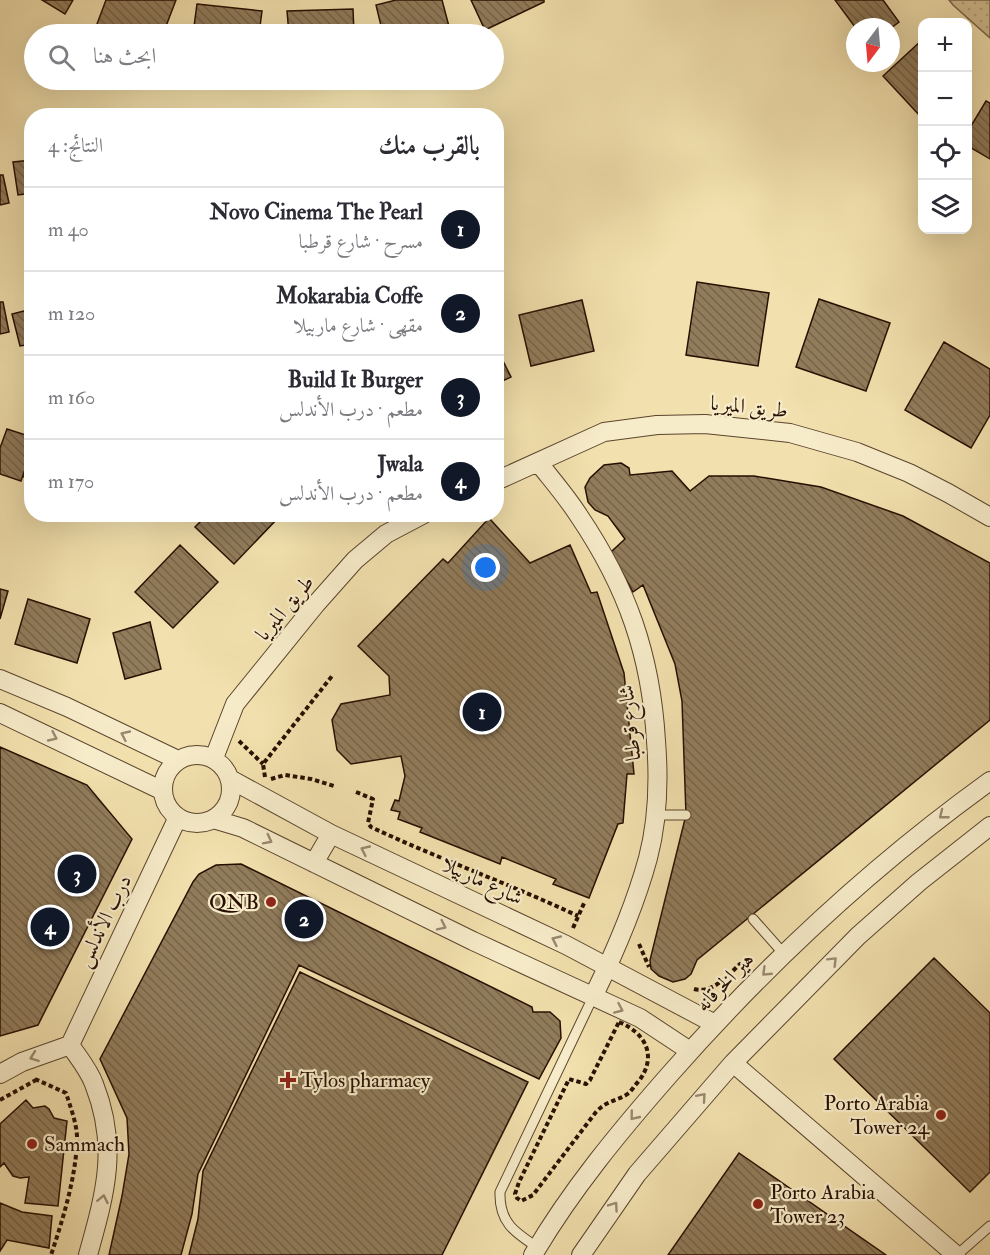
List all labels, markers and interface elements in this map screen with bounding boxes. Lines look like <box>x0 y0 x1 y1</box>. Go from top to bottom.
north arrow <box>846 18 900 72</box>
map controls <box>918 18 972 234</box>
button: + <box>918 18 972 72</box>
search box <box>24 24 504 90</box>
icon: search <box>45 41 78 74</box>
text: ابحث هنا <box>93 42 156 70</box>
button: − <box>918 72 972 126</box>
button: locate <box>918 126 972 180</box>
text: بالقرب منك <box>378 130 480 162</box>
text: النتائج: 4 <box>48 133 103 158</box>
button: layers <box>918 180 972 234</box>
text: Novo Cinema The Pearl <box>210 198 423 226</box>
text: 40 m <box>48 217 89 242</box>
text: 1 <box>457 217 464 242</box>
text: مسرح · شارع قرطبا <box>299 229 423 254</box>
text: Mokarabia Coffe <box>276 282 423 310</box>
text: 120 m <box>48 301 95 326</box>
text: 2 <box>455 301 466 326</box>
text: مقهى · شارع ماربيلا <box>293 313 423 338</box>
text: Build It Burger <box>288 366 423 394</box>
text: 160 m <box>48 385 95 410</box>
text: 3 <box>457 385 464 410</box>
street label: طريق الميريا <box>709 390 789 424</box>
text: مطعم · درب الأندلس <box>279 397 423 422</box>
text: Jwala <box>377 450 423 478</box>
text: 170 m <box>48 469 94 494</box>
text: 4 <box>455 469 466 494</box>
text: مطعم · درب الأندلس <box>279 481 423 506</box>
your location <box>471 553 500 582</box>
street label: طريق الميريا <box>250 570 320 646</box>
street label: شارع قرطبا <box>613 683 651 762</box>
pin: 1 <box>462 690 502 734</box>
one-way arrow <box>47 729 58 741</box>
one-way arrow <box>121 731 132 743</box>
one-way arrow <box>939 808 950 819</box>
one-way arrow <box>261 833 272 844</box>
one-way arrow <box>361 846 372 858</box>
street label: شارع ماربيلا <box>435 850 527 915</box>
pin: 3 <box>58 852 97 896</box>
street label: درب الأندلس <box>68 869 138 972</box>
place label: QNB <box>209 889 259 916</box>
marker: QNB <box>264 895 278 909</box>
pin: 2 <box>284 896 324 942</box>
pin: 4 <box>31 904 70 950</box>
one-way arrow <box>436 919 447 931</box>
one-way arrow <box>551 935 562 947</box>
street label: هير الخرقانه <box>690 946 760 1018</box>
one-way arrow <box>825 958 836 969</box>
one-way arrow <box>762 965 773 976</box>
one-way arrow <box>613 1001 624 1013</box>
one-way arrow <box>29 1050 40 1063</box>
place label: Tylos pharmacy <box>300 1067 431 1094</box>
marker: Tylos pharmacy <box>281 1073 295 1087</box>
place label: Porto Arabia Tower 24 <box>824 1090 931 1141</box>
one-way arrow <box>695 1094 706 1104</box>
marker: Porto Arabia Tower 24 <box>934 1108 948 1122</box>
one-way arrow <box>630 1109 641 1120</box>
place label: Sammach <box>44 1131 125 1158</box>
marker: Sammach <box>25 1137 39 1151</box>
place label: Porto Arabia Tower 23 <box>770 1179 876 1230</box>
one-way arrow <box>96 1194 109 1204</box>
marker: Porto Arabia Tower 23 <box>751 1197 765 1211</box>
one-way arrow <box>607 1202 618 1213</box>

